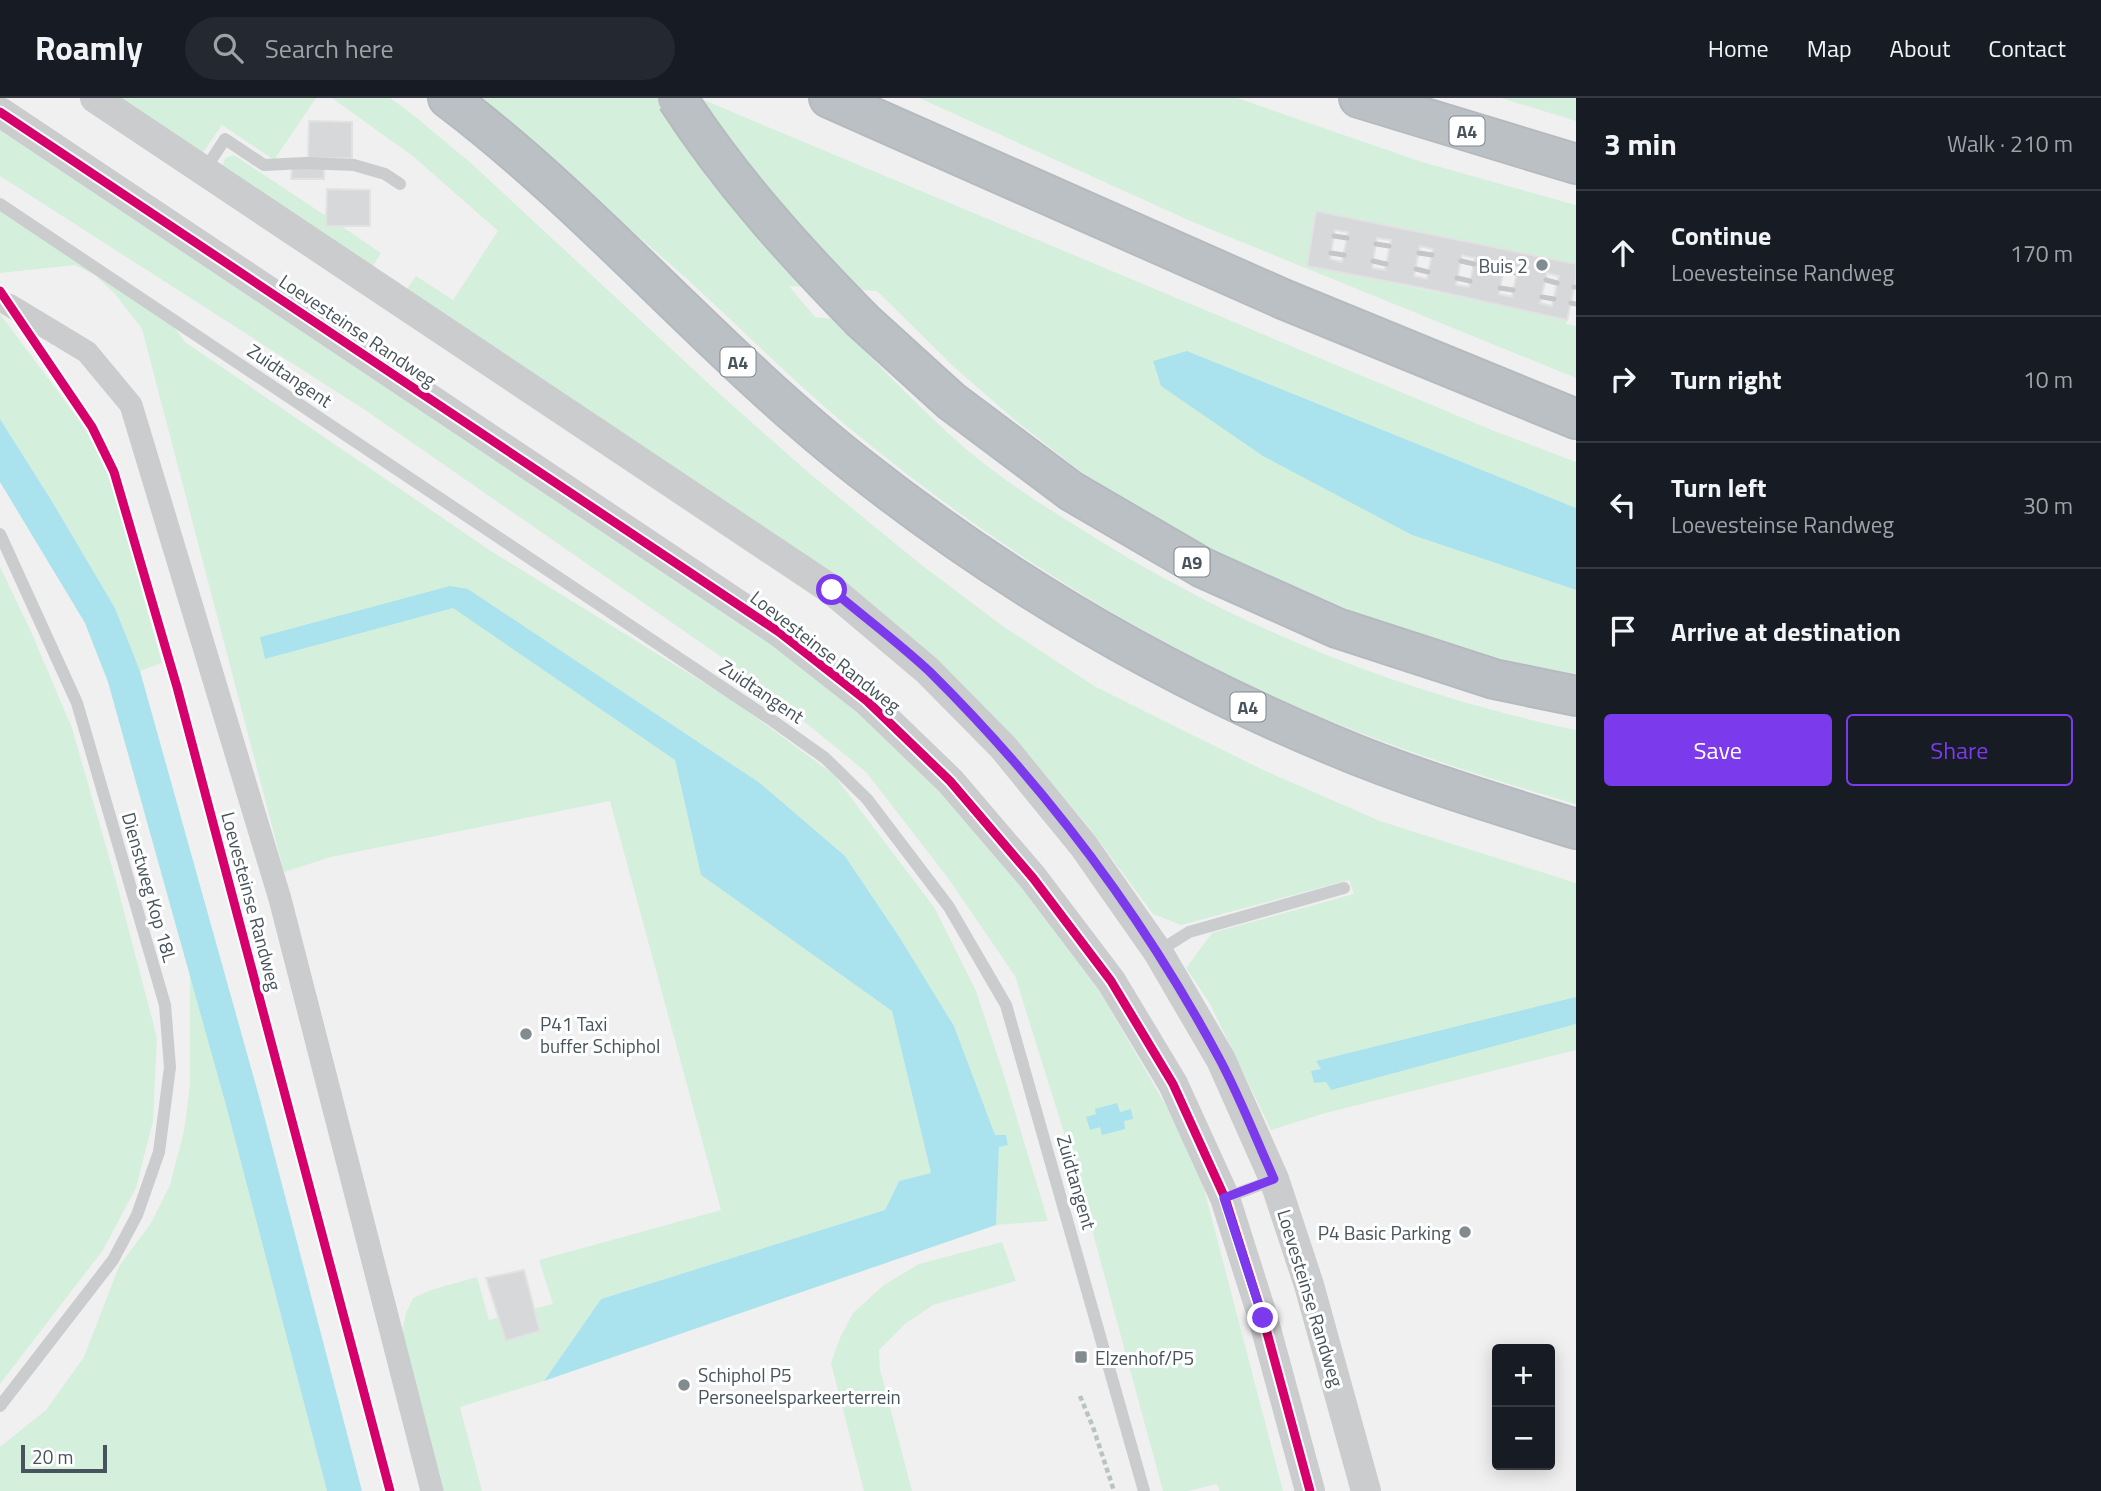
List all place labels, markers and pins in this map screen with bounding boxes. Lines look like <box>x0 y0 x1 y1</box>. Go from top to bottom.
place label: Buis 2 <box>1478 251 1528 280</box>
marker: Buis 2 <box>1534 257 1550 273</box>
place label: P41 Taxi buffer Schiphol <box>540 1009 660 1060</box>
marker: P41 Taxi buffer Schiphol <box>518 1026 534 1042</box>
place label: P4 Basic Parking <box>1318 1218 1451 1247</box>
marker: P4 Basic Parking <box>1457 1224 1473 1240</box>
place label: Elzenhof/P5 <box>1095 1343 1194 1372</box>
marker: Elzenhof/P5 <box>1073 1349 1089 1365</box>
place label: Schiphol P5 Personeelsparkeerterrein <box>698 1360 901 1411</box>
marker: Schiphol P5 Personeelsparkeerterrein <box>676 1377 692 1393</box>

